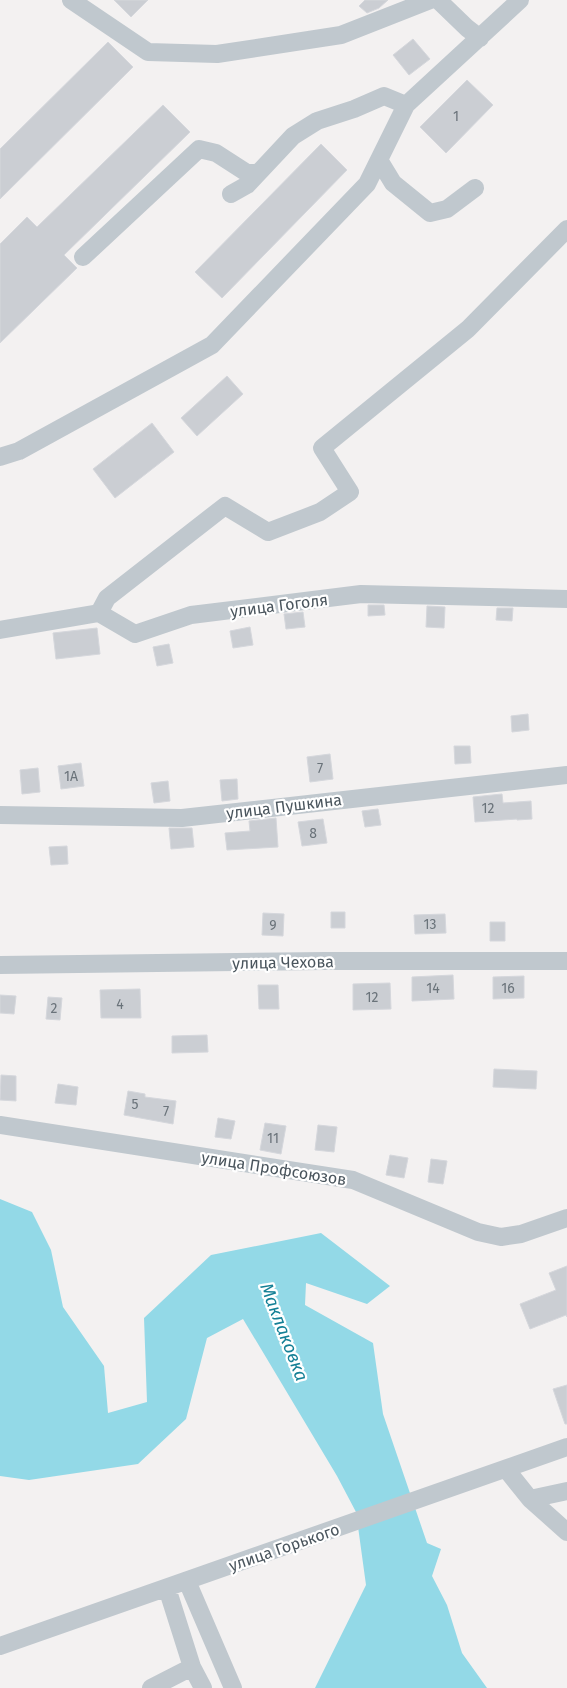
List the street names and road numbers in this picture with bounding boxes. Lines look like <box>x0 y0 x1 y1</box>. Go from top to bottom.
street label: улица Гоголя <box>229 590 329 621</box>
street label: улица Пушкина <box>225 790 343 823</box>
street label: улица Чехова <box>232 952 334 973</box>
street label: улица Профсоюзов <box>200 1148 348 1189</box>
street label: улица Горького <box>226 1520 342 1575</box>

